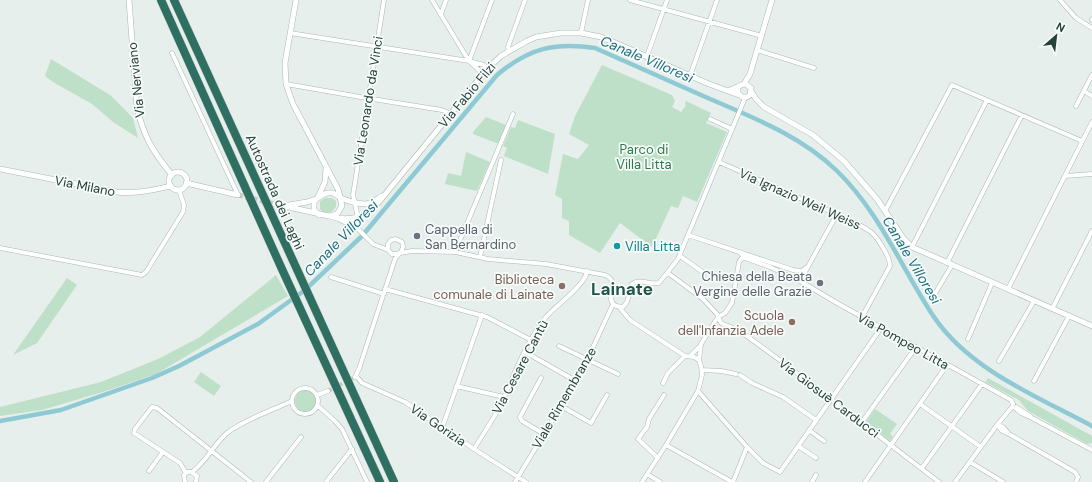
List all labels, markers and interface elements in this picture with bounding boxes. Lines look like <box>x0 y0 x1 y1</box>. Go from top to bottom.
north arrow <box>1036 16 1076 56</box>
text: N <box>1054 19 1068 35</box>
water label: Canale Villoresi <box>598 31 697 87</box>
street label: Via Leonardo da Vinci <box>349 35 387 167</box>
street label: Via Nerviano <box>124 41 148 119</box>
street label: Via Fabio Filzi <box>435 59 499 131</box>
street label: Autostrada dei Laghi <box>242 132 308 252</box>
park label: Parco di Villa Litta <box>616 141 672 173</box>
street label: Via Ignazio Weil Weiss <box>736 164 864 234</box>
street label: Via Milano <box>53 172 117 200</box>
water label: Canale Villoresi <box>300 196 382 280</box>
water label: Canale Villoresi <box>879 213 946 308</box>
place label: Cappella di San Bernardino <box>425 221 516 253</box>
marker: Cappella di San Bernardino <box>412 231 422 241</box>
place label: Villa Litta <box>625 238 680 255</box>
marker: Villa Litta <box>612 241 622 251</box>
place label: Chiesa della Beata Vergine delle Grazie <box>693 268 812 300</box>
place label: Biblioteca comunale di Lainate <box>433 271 554 303</box>
district label: Lainate <box>591 278 653 300</box>
marker: Chiesa della Beata Vergine delle Grazie <box>815 278 825 288</box>
marker: Biblioteca comunale di Lainate <box>557 281 567 291</box>
place label: Scuola dell'Infanzia Adele <box>678 307 784 339</box>
street label: Via Pompeo Litta <box>854 309 952 373</box>
street label: Via Cesare Cantù <box>488 317 552 417</box>
marker: Scuola dell'Infanzia Adele <box>787 317 797 327</box>
street label: Viale Rimembranze <box>528 344 600 452</box>
street label: Via Giosuè Carducci <box>775 354 883 442</box>
street label: Via Gorizia <box>407 400 469 450</box>

